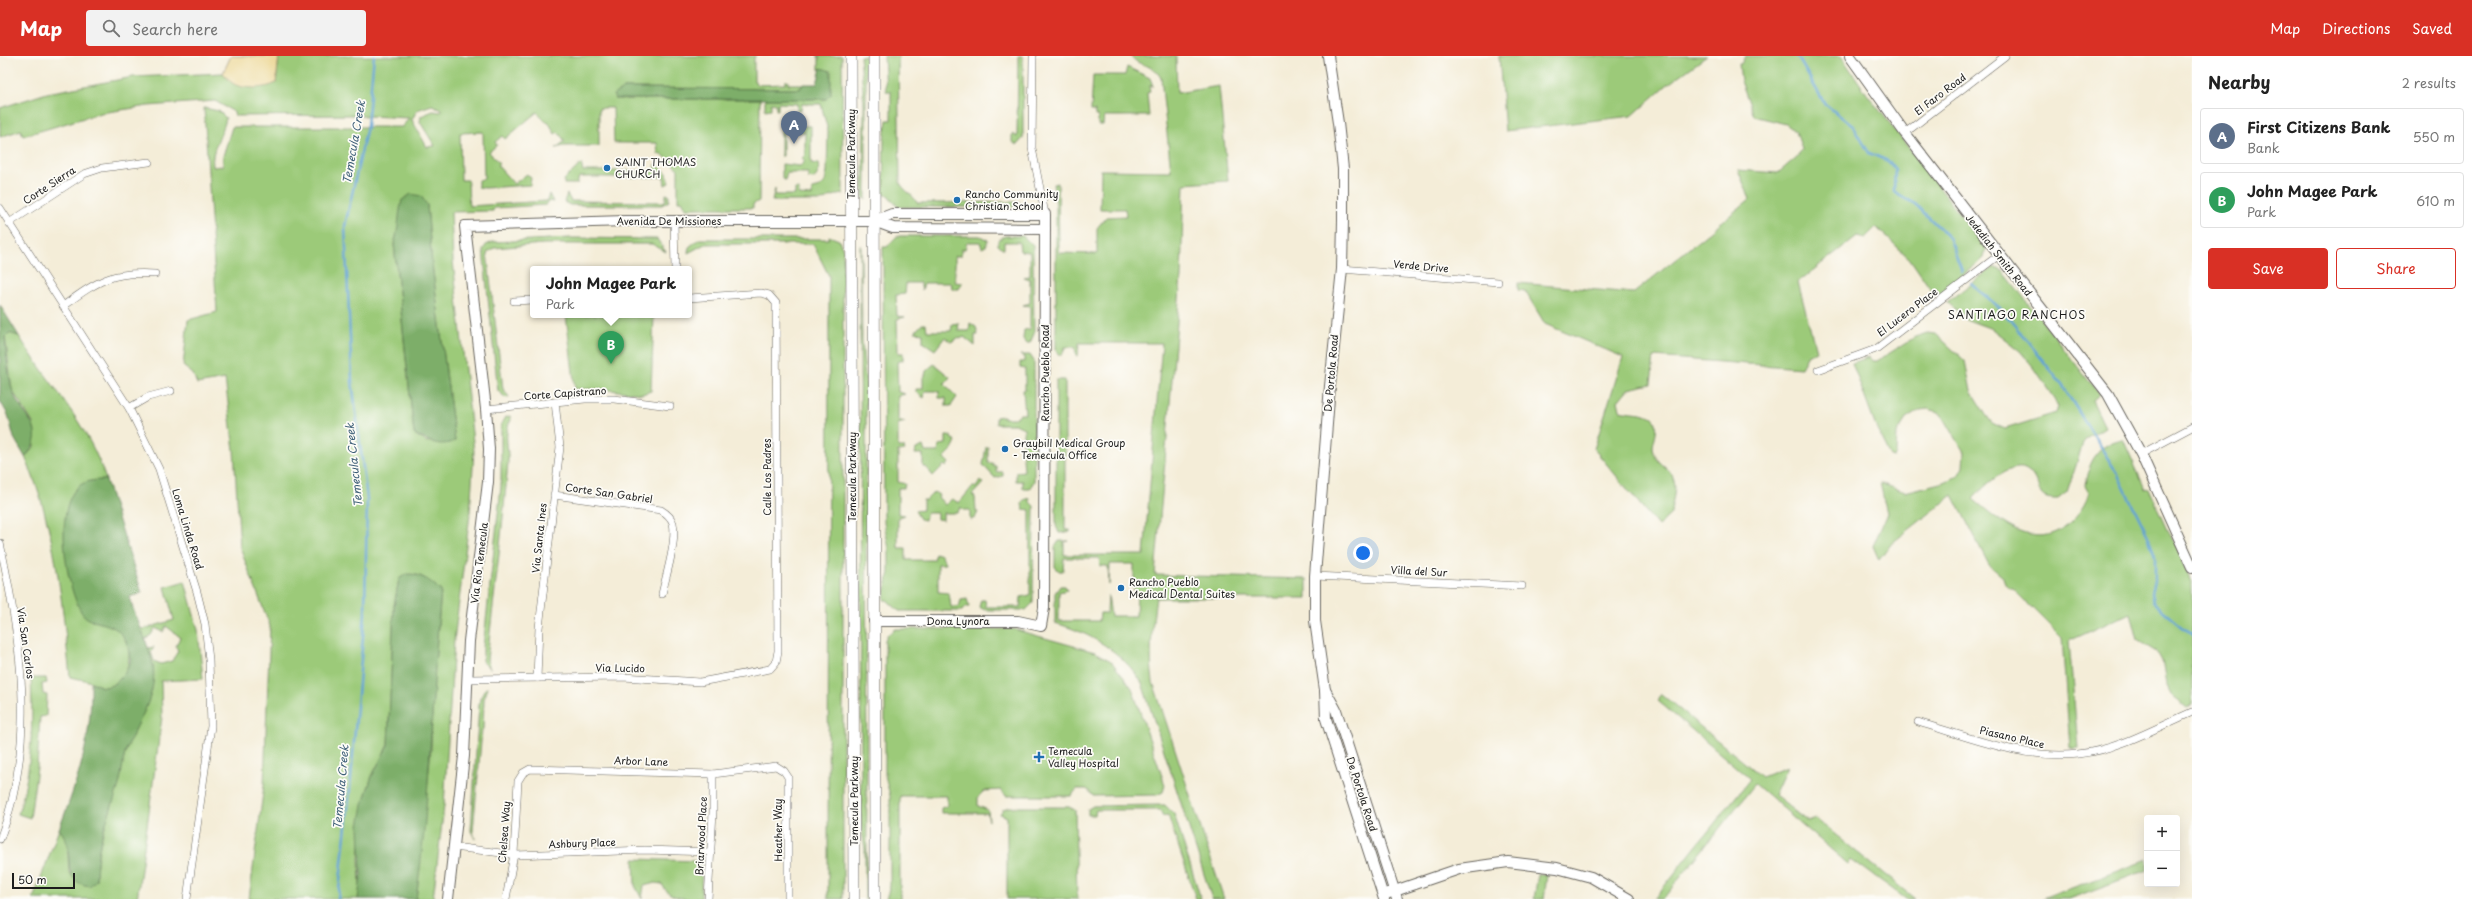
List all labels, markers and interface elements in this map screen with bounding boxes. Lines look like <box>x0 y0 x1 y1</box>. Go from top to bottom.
search box <box>86 10 366 46</box>
text: Map <box>20 14 62 42</box>
icon: search <box>100 17 122 39</box>
text: Search here <box>132 17 218 40</box>
text: Map <box>2270 18 2300 39</box>
text: Directions <box>2322 18 2390 39</box>
text: Saved <box>2412 18 2452 39</box>
street label: El Faro Road <box>1911 69 1969 118</box>
text: Nearby <box>2208 69 2270 95</box>
text: 2 results <box>2402 73 2456 92</box>
water label: Temecula Creek <box>338 98 369 185</box>
street label: Temecula Parkway <box>843 109 859 199</box>
pin: A <box>781 111 807 144</box>
text: First Citizens Bank <box>2247 115 2391 138</box>
text: A <box>2217 127 2227 146</box>
text: 550 m <box>2413 127 2455 146</box>
text: Bank <box>2247 138 2280 157</box>
place label: SAINT THOMAS CHURCH <box>615 154 696 181</box>
street label: Corte Sierra <box>19 162 79 207</box>
marker: SAINT THOMAS CHURCH <box>602 163 612 173</box>
text: John Magee Park <box>2247 179 2378 202</box>
place label: Rancho Community Christian School <box>965 186 1059 213</box>
text: B <box>2218 191 2226 210</box>
text: 610 m <box>2416 191 2455 210</box>
marker: Rancho Community Christian School <box>952 195 962 205</box>
text: Park <box>2247 202 2276 221</box>
street label: Jedediah Smith Road <box>1963 211 2036 299</box>
street label: Avenida De Missiones <box>617 213 722 228</box>
button: Save <box>2208 248 2328 289</box>
button: Share <box>2336 248 2456 289</box>
street label: Verde Drive <box>1393 256 1449 275</box>
popup <box>530 266 692 318</box>
text: John Magee Park <box>546 271 676 294</box>
street label: El Lucero Place <box>1873 284 1940 339</box>
text: Park <box>546 294 575 313</box>
district label: SANTIAGO RANCHOS <box>1948 306 2086 323</box>
street label: Rancho Pueblo Road <box>1037 324 1052 422</box>
pin: B <box>598 331 624 364</box>
street label: De Portola Road <box>1320 333 1341 412</box>
street label: Corte Capistrano <box>523 382 607 403</box>
water label: Temecula Creek <box>340 421 366 508</box>
street label: Temecula Parkway <box>844 432 860 522</box>
place label: Graybill Medical Group - Temecula Office <box>1013 435 1125 462</box>
street label: Calle Los Padres <box>759 438 774 516</box>
marker: Graybill Medical Group - Temecula Office <box>1000 444 1010 454</box>
street label: Corte San Gabriel <box>564 479 654 506</box>
street label: Loma Linda Road <box>169 487 208 571</box>
street label: Via Santa Ines <box>527 502 550 574</box>
street label: Via Rio Temecula <box>466 521 491 604</box>
your location <box>1353 543 1373 563</box>
street label: Villa del Sur <box>1390 562 1448 579</box>
place label: Rancho Pueblo Medical Dental Suites <box>1129 574 1235 601</box>
marker: Rancho Pueblo Medical Dental Suites <box>1116 583 1126 593</box>
street label: Via San Carlos <box>14 606 39 680</box>
street label: Dona Lynora <box>926 613 991 628</box>
street label: Via Lucido <box>595 660 645 675</box>
street label: Piasano Place <box>1978 722 2046 751</box>
water label: Temecula Creek <box>328 743 353 830</box>
place label: Temecula Valley Hospital <box>1048 743 1119 771</box>
marker: Temecula Valley Hospital <box>1033 751 1045 763</box>
street label: Arbor Lane <box>614 752 669 769</box>
street label: De Portola Road <box>1343 755 1382 833</box>
street label: Temecula Parkway <box>846 756 862 846</box>
street label: Briarwood Place <box>691 796 710 876</box>
street label: Heather Way <box>770 798 785 861</box>
street label: Chelsea Way <box>494 800 513 863</box>
map controls <box>2144 815 2180 887</box>
button: + <box>2144 815 2180 851</box>
street label: Ashbury Place <box>548 834 616 851</box>
button: − <box>2144 851 2180 887</box>
scale bar <box>12 871 75 890</box>
text: 50 m <box>18 871 47 888</box>

